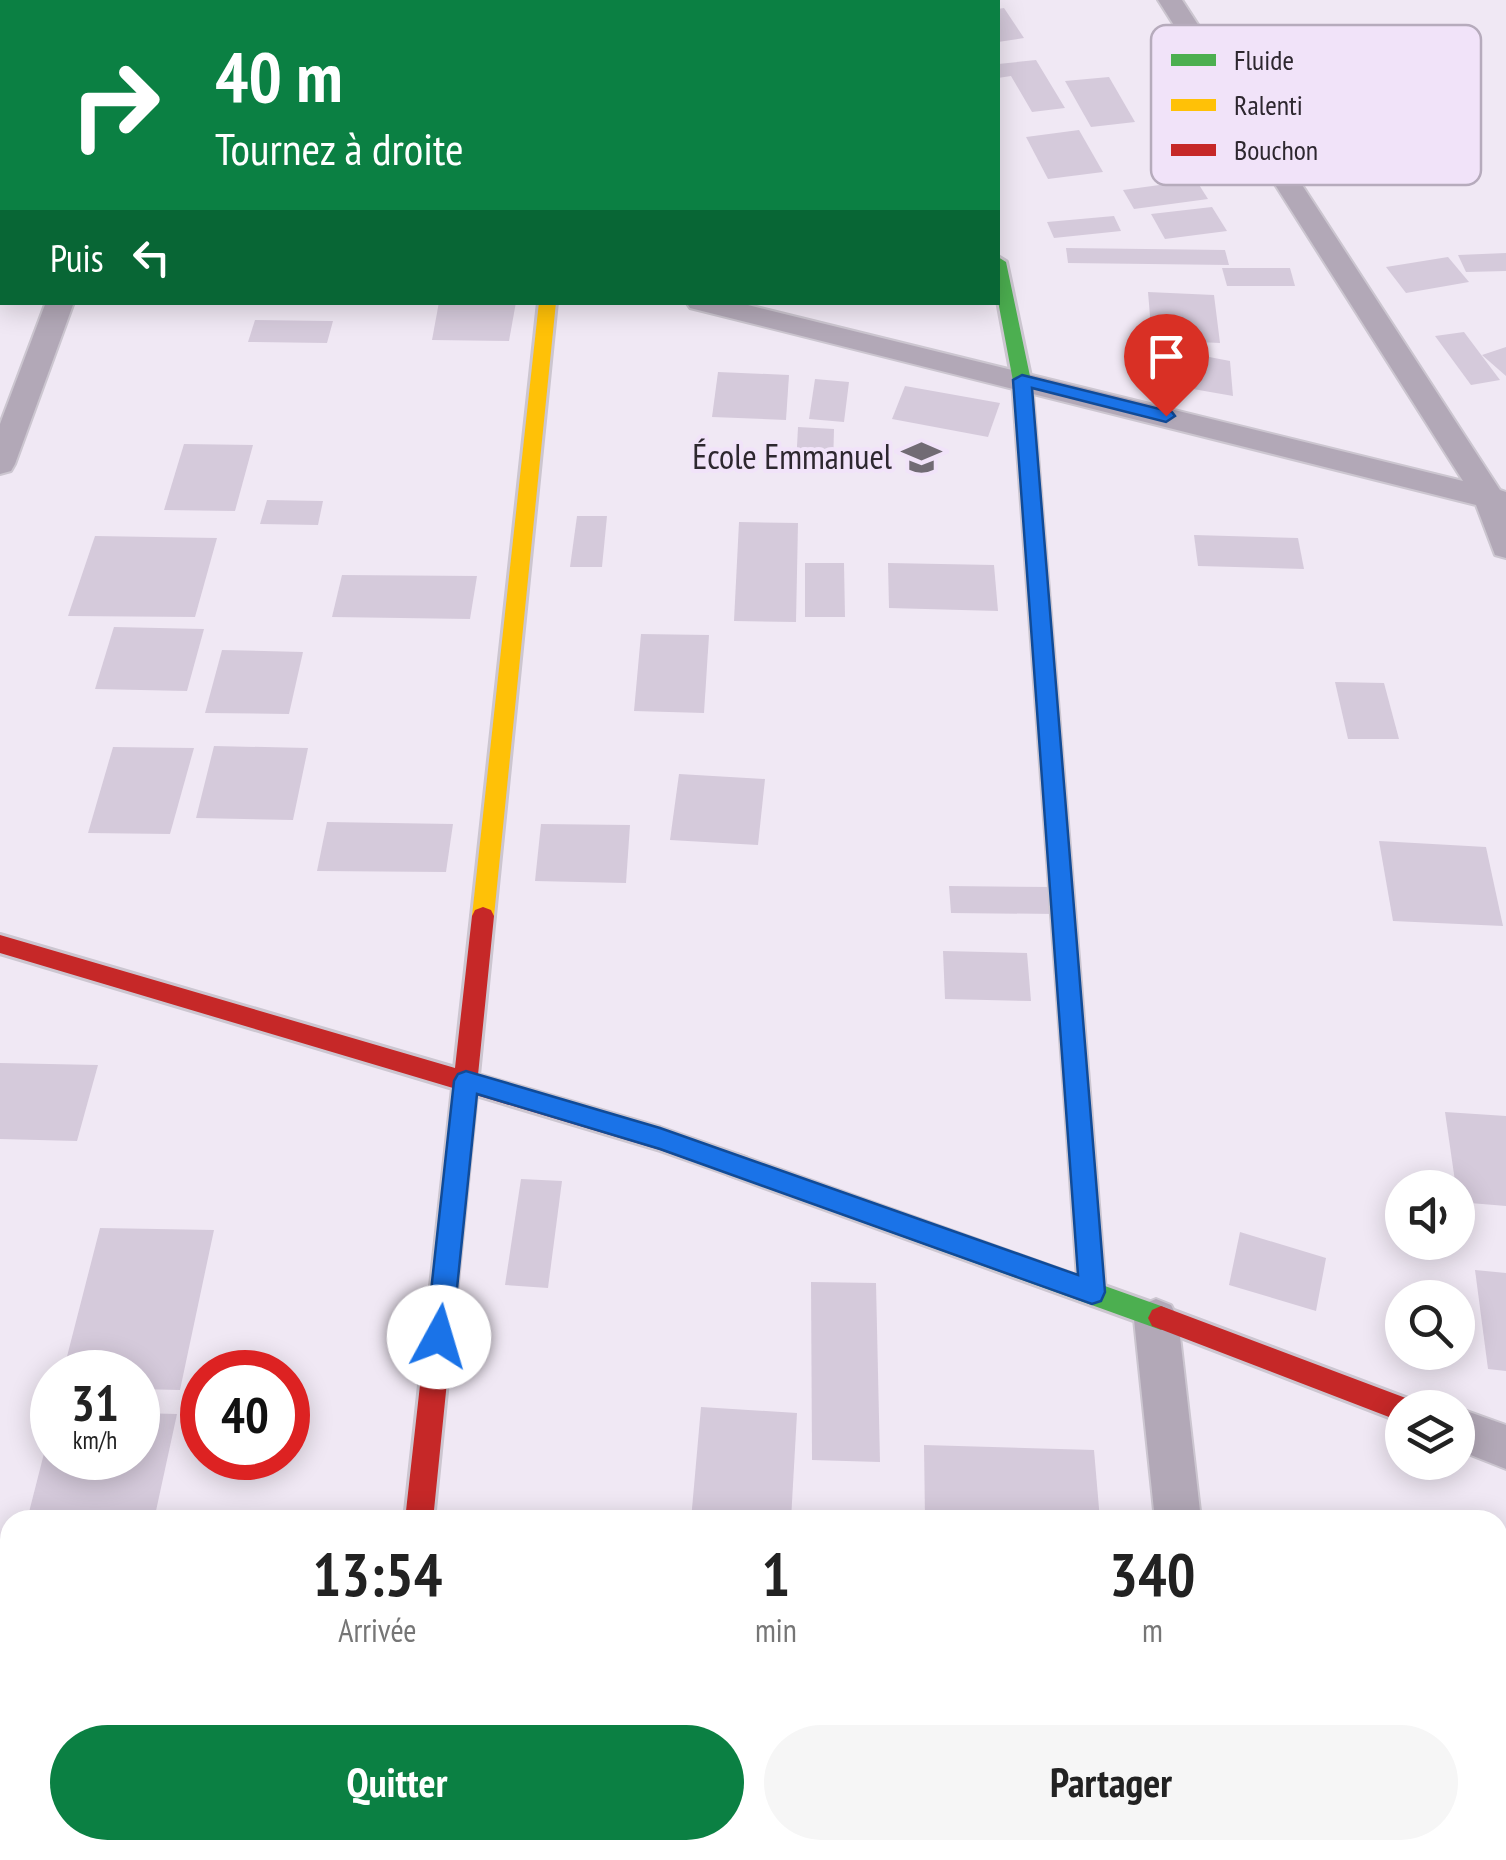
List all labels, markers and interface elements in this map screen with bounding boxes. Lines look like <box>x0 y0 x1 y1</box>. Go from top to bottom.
legend <box>1151 25 1481 185</box>
text: 40 m <box>215 31 343 121</box>
icon: right <box>50 40 180 170</box>
text: Fluide <box>1234 41 1294 78</box>
text: Ralenti <box>1234 86 1303 123</box>
text: Tournez à droite <box>215 119 464 177</box>
text: Bouchon <box>1234 131 1318 168</box>
icon: left <box>124 230 179 285</box>
text: Puis <box>50 233 104 282</box>
pin <box>1124 314 1209 417</box>
icon: arrive <box>1139 329 1194 384</box>
place label: École Emmanuel <box>692 433 892 479</box>
school or university icon: École Emmanuel <box>901 436 943 478</box>
map controls <box>1385 1170 1475 1480</box>
button: sound <box>1385 1170 1475 1260</box>
button: search <box>1385 1280 1475 1370</box>
position arrow <box>387 1285 491 1389</box>
speed limit sign: 40 <box>180 1350 310 1480</box>
text: 31 <box>71 1370 119 1435</box>
button: layers <box>1385 1390 1475 1480</box>
text: km/h <box>73 1424 117 1456</box>
text: 13:54 <box>313 1535 442 1613</box>
text: 1 <box>762 1535 790 1613</box>
text: 340 <box>1109 1535 1195 1613</box>
text: Arrivée <box>338 1609 417 1651</box>
text: min <box>755 1609 797 1651</box>
text: m <box>1142 1609 1163 1651</box>
button: Quitter <box>50 1725 744 1840</box>
button: Partager <box>764 1725 1458 1840</box>

